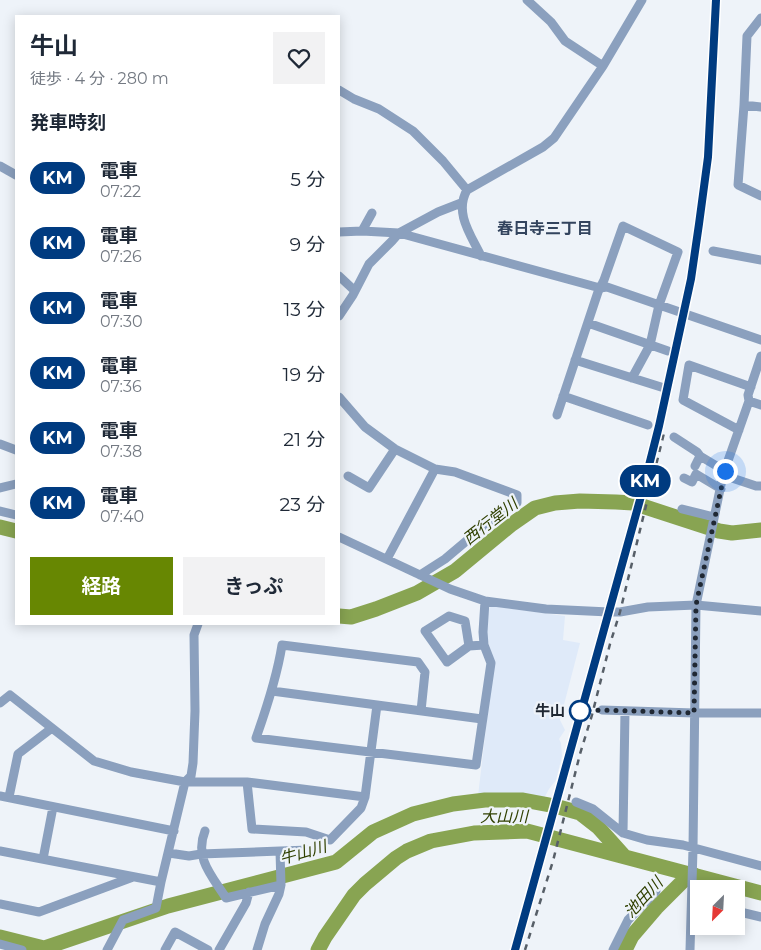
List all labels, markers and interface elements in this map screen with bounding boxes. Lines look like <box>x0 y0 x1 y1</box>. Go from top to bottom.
text: 牛山 <box>30 31 78 60</box>
button: heart <box>273 32 325 84</box>
text: 徒歩 · 4 分 · 280 m <box>30 69 169 88</box>
text: 発車時刻 <box>30 111 106 134</box>
text: 電車 <box>100 159 138 182</box>
text: KM <box>42 167 73 189</box>
text: 5 分 <box>290 168 325 191</box>
text: 07:22 <box>100 182 141 201</box>
district label: 春日寺三丁目 <box>497 219 593 238</box>
text: 電車 <box>100 224 138 247</box>
text: KM <box>42 232 73 254</box>
text: 9 分 <box>289 233 325 256</box>
text: 07:26 <box>100 247 142 266</box>
text: 電車 <box>100 289 138 312</box>
text: KM <box>42 297 73 319</box>
text: 13 分 <box>283 298 325 321</box>
text: 07:30 <box>100 312 143 331</box>
text: 電車 <box>100 354 138 377</box>
text: KM <box>42 362 73 384</box>
text: 19 分 <box>283 363 325 386</box>
text: 07:36 <box>100 377 142 396</box>
text: 電車 <box>100 419 138 442</box>
text: KM <box>42 427 73 449</box>
text: 21 分 <box>283 428 325 451</box>
text: 07:38 <box>100 442 142 461</box>
your location <box>713 459 738 484</box>
line badge: KM <box>622 465 668 497</box>
text: KM <box>630 470 660 492</box>
text: 電車 <box>100 484 138 507</box>
text: KM <box>42 492 73 514</box>
text: 23 分 <box>280 493 325 516</box>
water label: 西行堂川 <box>459 493 523 549</box>
text: 07:40 <box>100 507 144 526</box>
button: 経路 <box>30 557 173 615</box>
button: きっぷ <box>183 557 325 615</box>
marker: 牛山 <box>569 700 591 722</box>
place label: 牛山 <box>535 701 565 720</box>
water label: 大山川 <box>480 807 530 826</box>
water label: 牛山川 <box>277 836 331 868</box>
water label: 池田川 <box>620 872 668 921</box>
north arrow <box>690 880 745 935</box>
map controls <box>690 880 745 935</box>

